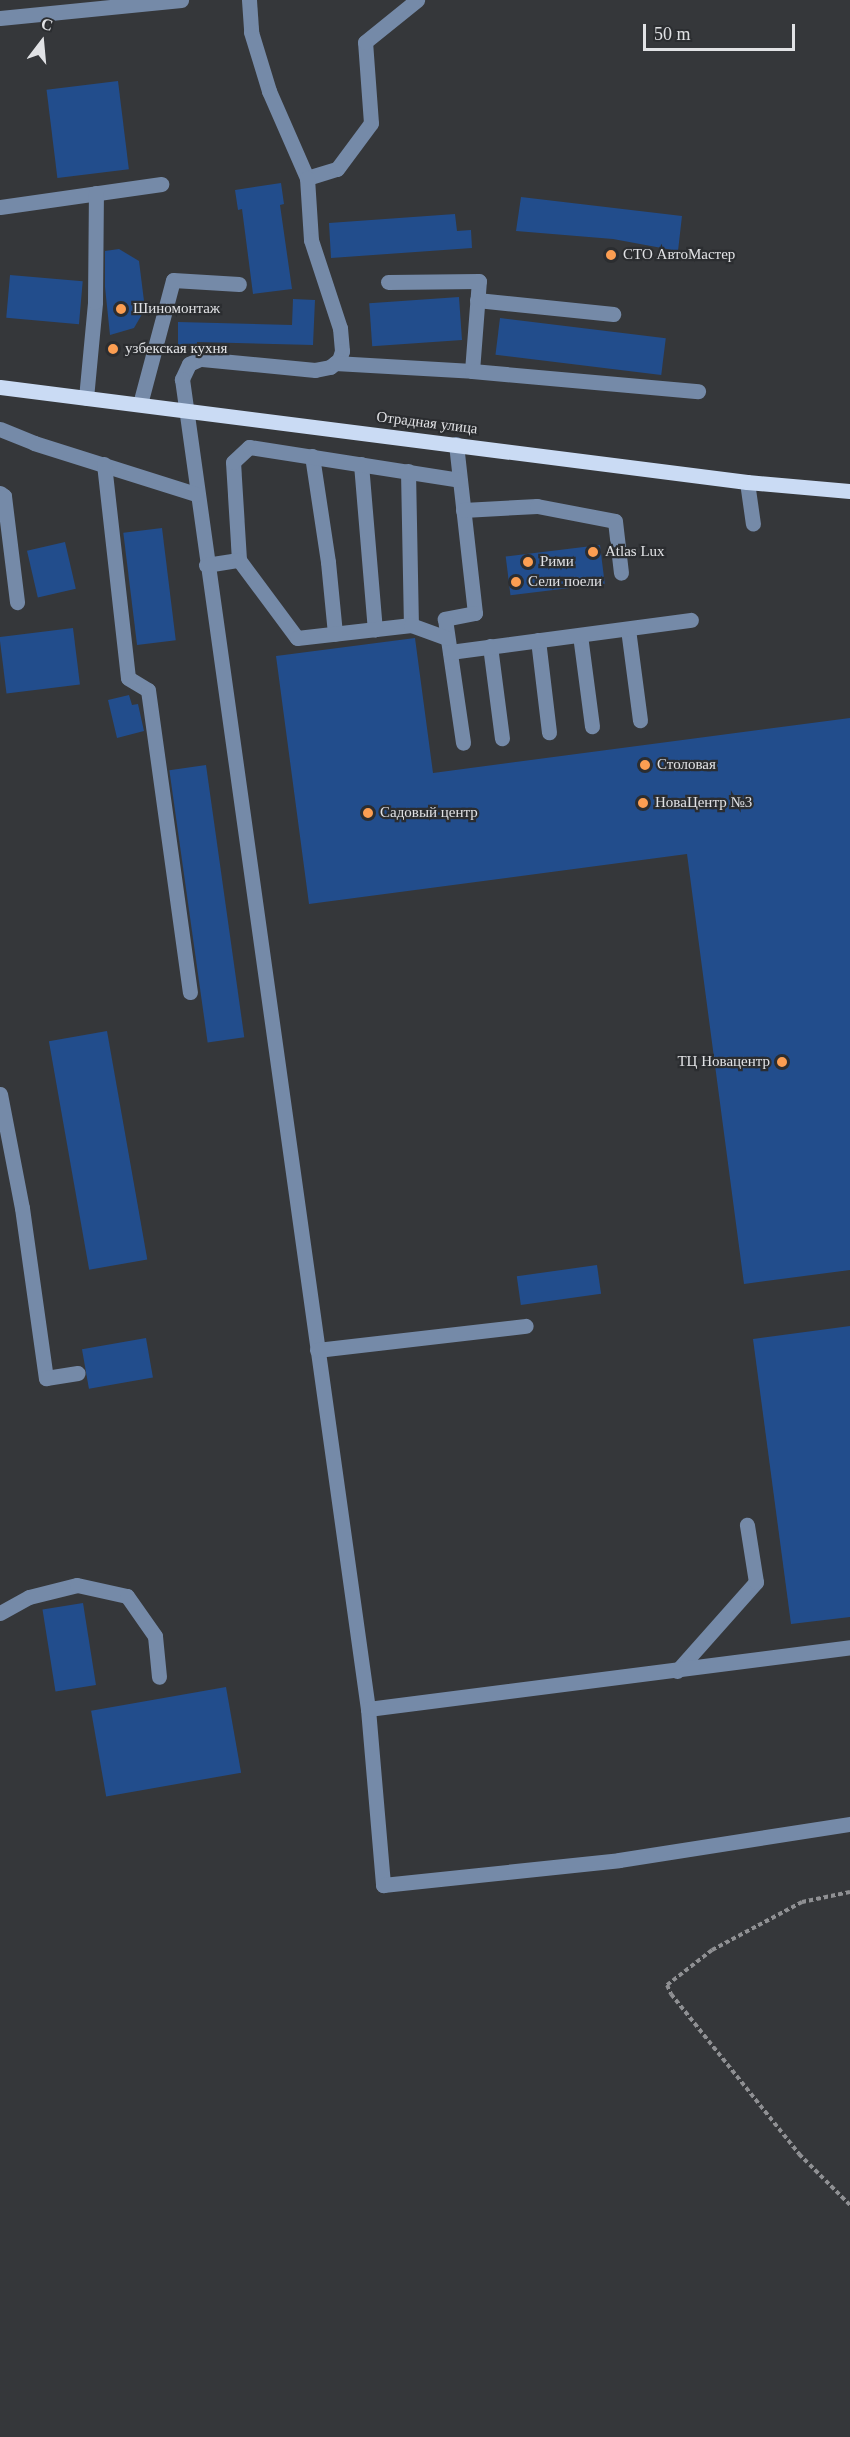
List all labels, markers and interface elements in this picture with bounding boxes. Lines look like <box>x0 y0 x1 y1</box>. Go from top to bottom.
north arrow <box>12 12 72 72</box>
scale bar <box>646 12 798 50</box>
text: С <box>39 14 55 34</box>
text: 50 m <box>654 24 691 44</box>
place label: СТО АвтоМастер <box>623 246 735 264</box>
marker: СТО АвтоМастер <box>604 248 618 262</box>
place label: Шиномонтаж <box>133 300 220 318</box>
marker: Шиномонтаж <box>114 302 128 316</box>
place label: узбекская кухня <box>125 340 227 358</box>
marker: узбекская кухня <box>106 342 120 356</box>
street label: Отрадная улица <box>375 408 479 438</box>
place label: Atlas Lux <box>605 543 665 561</box>
marker: Atlas Lux <box>586 545 600 559</box>
place label: Рими <box>540 553 574 571</box>
marker: Рими <box>521 555 535 569</box>
place label: Сели поели <box>528 573 602 591</box>
marker: Сели поели <box>509 575 523 589</box>
place label: Столовая <box>657 756 716 774</box>
marker: Столовая <box>638 758 652 772</box>
place label: НоваЦентр №3 <box>655 794 752 812</box>
marker: НоваЦентр №3 <box>636 796 650 810</box>
place label: Садовый центр <box>380 804 478 822</box>
marker: Садовый центр <box>361 806 375 820</box>
place label: ТЦ Новацентр <box>677 1053 770 1071</box>
marker: ТЦ Новацентр <box>775 1055 789 1069</box>

